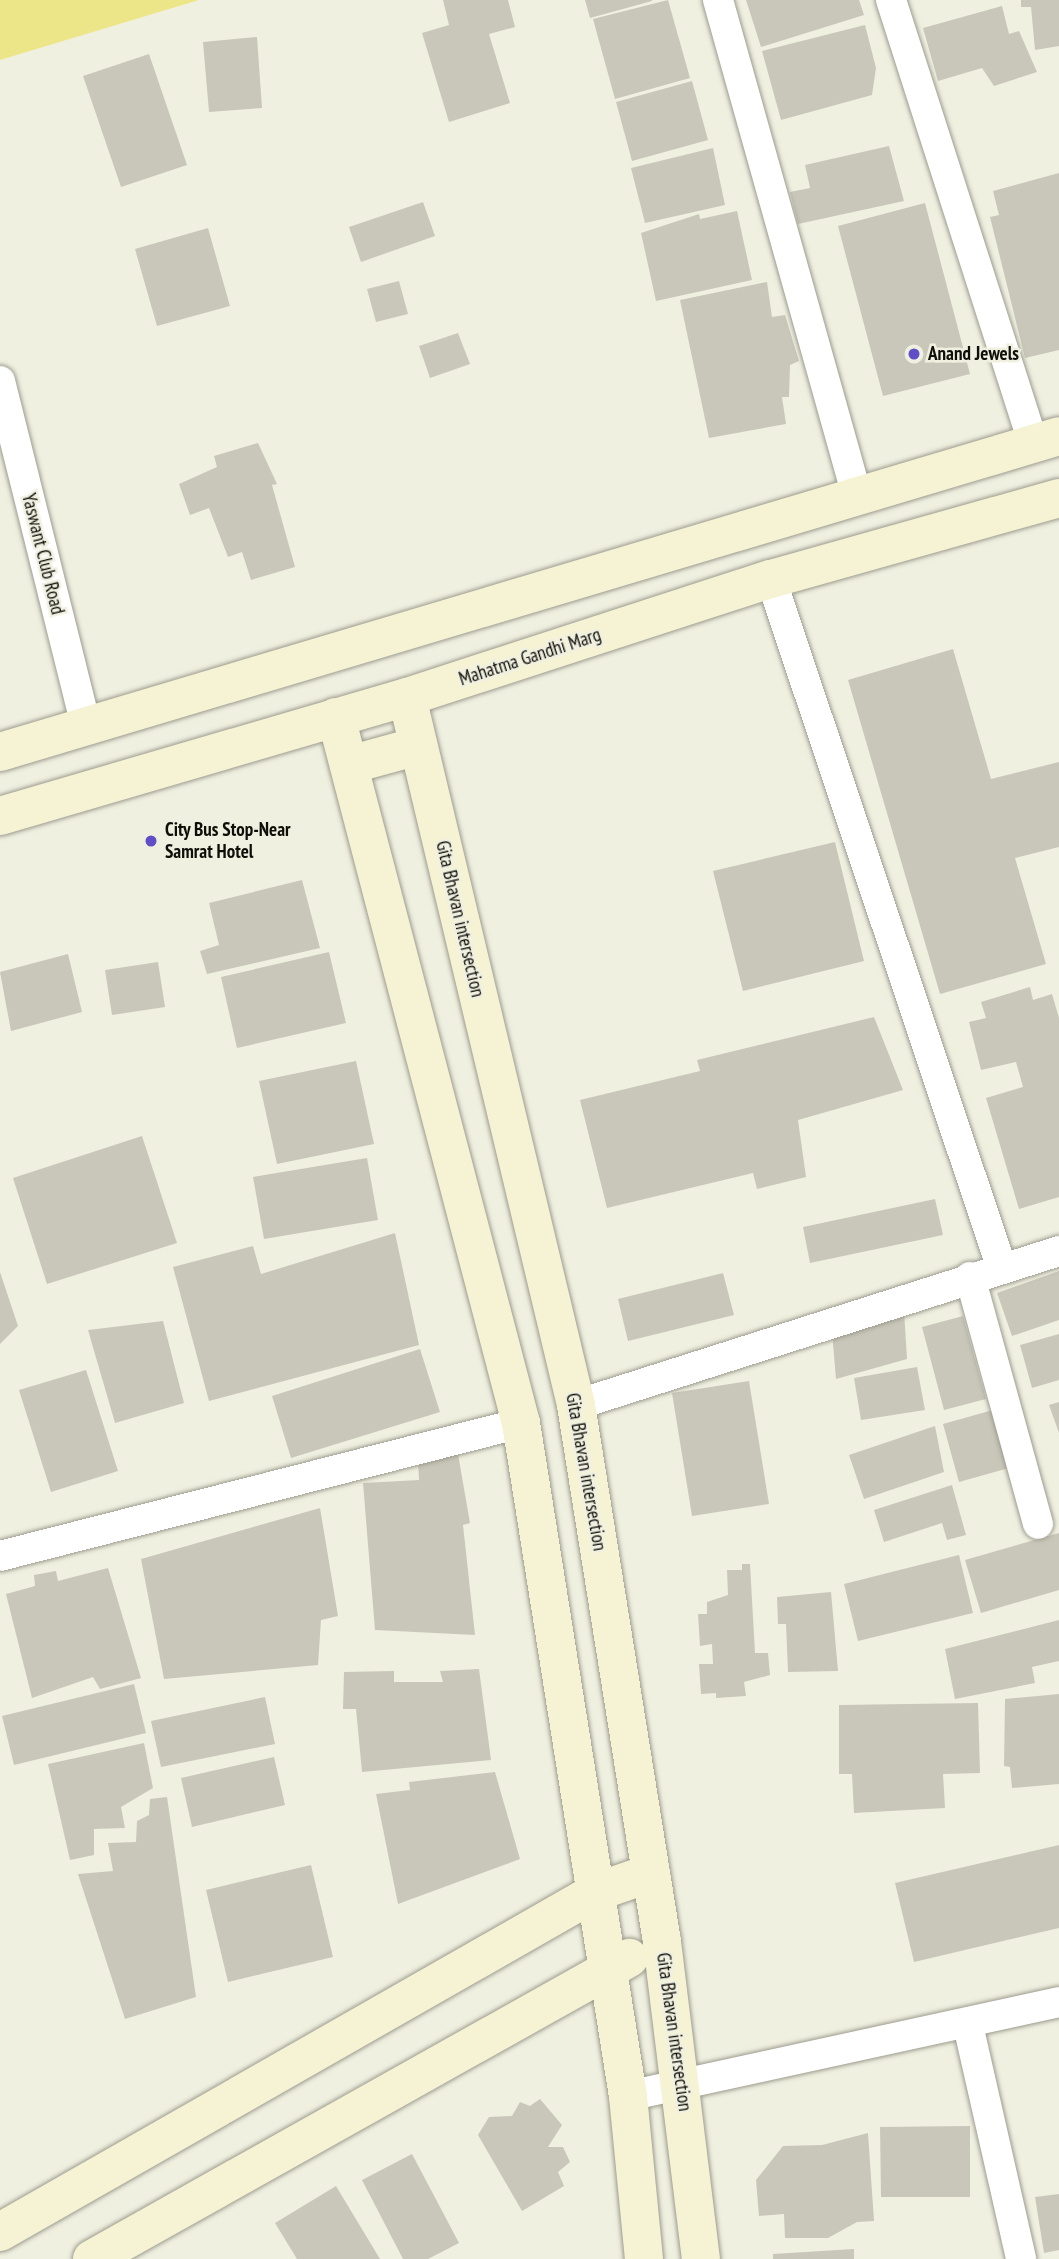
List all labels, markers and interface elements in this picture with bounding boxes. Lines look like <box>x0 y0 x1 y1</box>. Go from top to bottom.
place label: Anand Jewels <box>928 343 1019 365</box>
marker: Anand Jewels <box>906 346 922 362</box>
street label: Yaswant Club Road <box>17 491 69 617</box>
street label: Mahatma Gandhi Marg <box>456 623 604 691</box>
place label: City Bus Stop-Near Samrat Hotel <box>165 819 291 863</box>
marker: City Bus Stop-Near Samrat Hotel <box>143 833 159 849</box>
street label: Gita Bhavan intersection <box>431 839 489 999</box>
street label: Gita Bhavan intersection <box>561 1391 611 1553</box>
street label: Gita Bhavan intersection <box>652 1951 696 2113</box>

